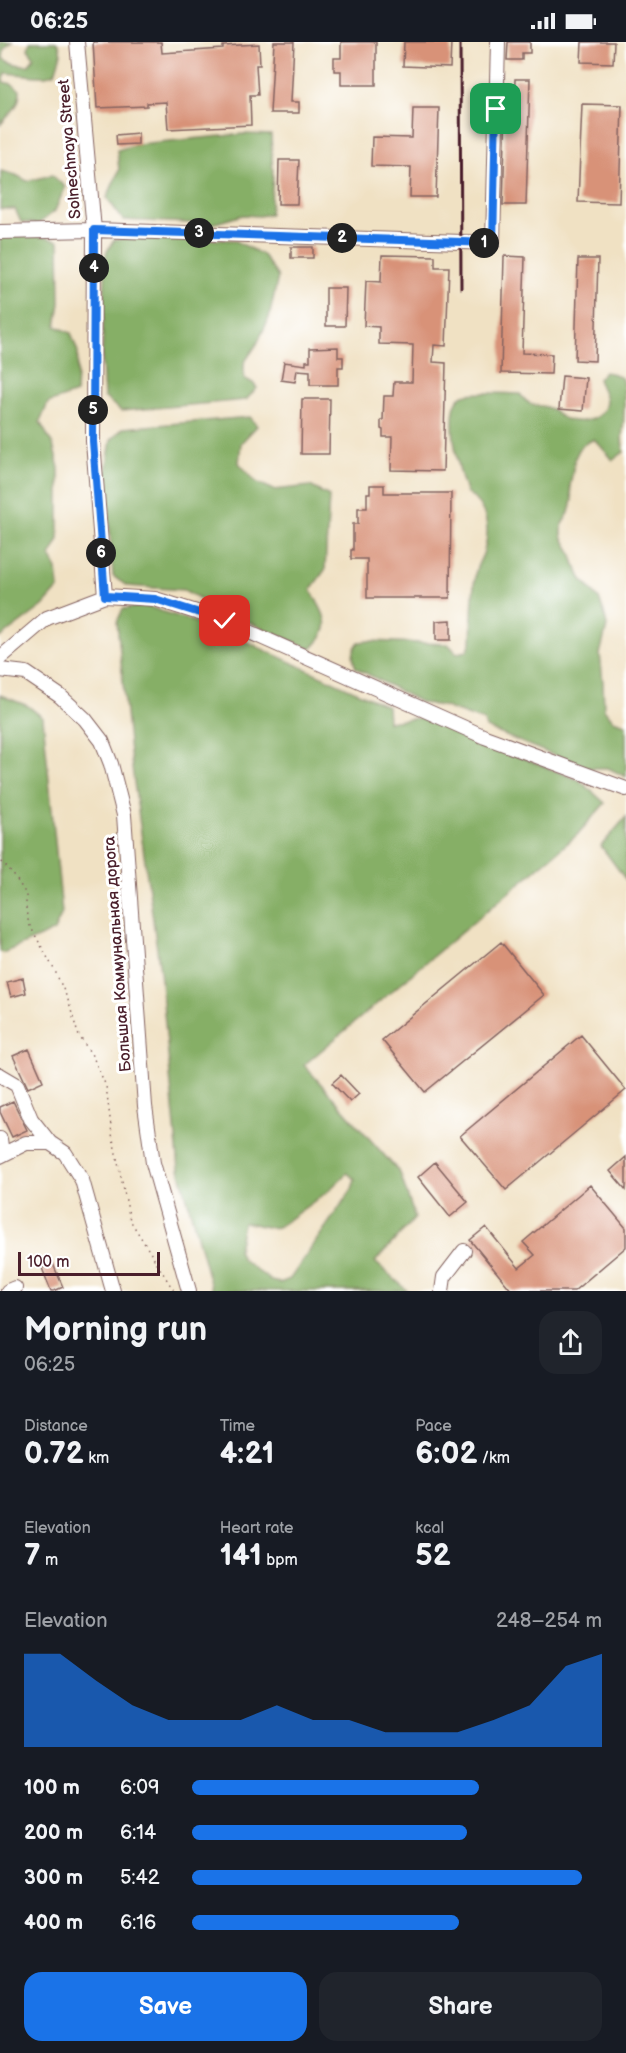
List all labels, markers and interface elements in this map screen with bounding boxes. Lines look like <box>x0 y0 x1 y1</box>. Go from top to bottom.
text: 06:25 <box>30 8 88 35</box>
street label: Solnechnaya Street <box>54 78 86 220</box>
pin <box>470 83 521 134</box>
icon: arrive <box>479 92 512 125</box>
pin: 3 <box>184 218 214 248</box>
text: 3 <box>194 223 204 242</box>
pin: 2 <box>327 223 357 253</box>
text: 2 <box>337 228 347 247</box>
pin: 1 <box>469 228 499 258</box>
text: 1 <box>481 233 487 252</box>
pin: 4 <box>79 253 109 283</box>
text: 4 <box>89 258 99 277</box>
pin: 5 <box>78 395 108 425</box>
text: 5 <box>88 400 98 419</box>
pin: 6 <box>86 538 116 568</box>
text: 6 <box>96 543 106 562</box>
pin <box>199 595 250 646</box>
icon: check <box>208 604 241 637</box>
street label: Большая Коммунальная дорога <box>100 835 136 1073</box>
scale bar <box>18 1249 160 1276</box>
text: 100 m <box>27 1253 70 1272</box>
text: Morning run <box>24 1310 207 1350</box>
button: share <box>539 1311 602 1374</box>
text: 06:25 <box>24 1353 75 1377</box>
text: Distance <box>24 1417 88 1436</box>
text: Time <box>220 1417 255 1436</box>
text: Pace <box>415 1417 452 1436</box>
text: 0.72 <box>24 1436 84 1472</box>
text: 4:21 <box>220 1436 275 1472</box>
text: 6:02 <box>415 1436 477 1472</box>
text: km <box>84 1449 109 1468</box>
text: /km <box>477 1449 510 1468</box>
text: Elevation <box>24 1519 91 1538</box>
text: Heart rate <box>220 1519 294 1538</box>
text: kcal <box>415 1519 444 1538</box>
text: 7 <box>24 1538 41 1574</box>
text: 141 <box>220 1538 262 1574</box>
text: 52 <box>415 1538 451 1574</box>
text: m <box>41 1551 58 1570</box>
text: bpm <box>262 1551 298 1570</box>
text: Elevation <box>24 1609 107 1633</box>
text: 248–254 m <box>496 1609 602 1633</box>
text: 100 m <box>24 1776 80 1800</box>
text: 6:09 <box>120 1776 160 1800</box>
text: 200 m <box>24 1821 83 1845</box>
text: 6:14 <box>120 1821 156 1845</box>
text: 300 m <box>24 1866 83 1890</box>
text: 5:42 <box>120 1866 160 1890</box>
text: 400 m <box>24 1911 83 1935</box>
text: 6:16 <box>120 1911 156 1935</box>
button: Save <box>24 1972 307 2041</box>
button: Share <box>319 1972 602 2041</box>

